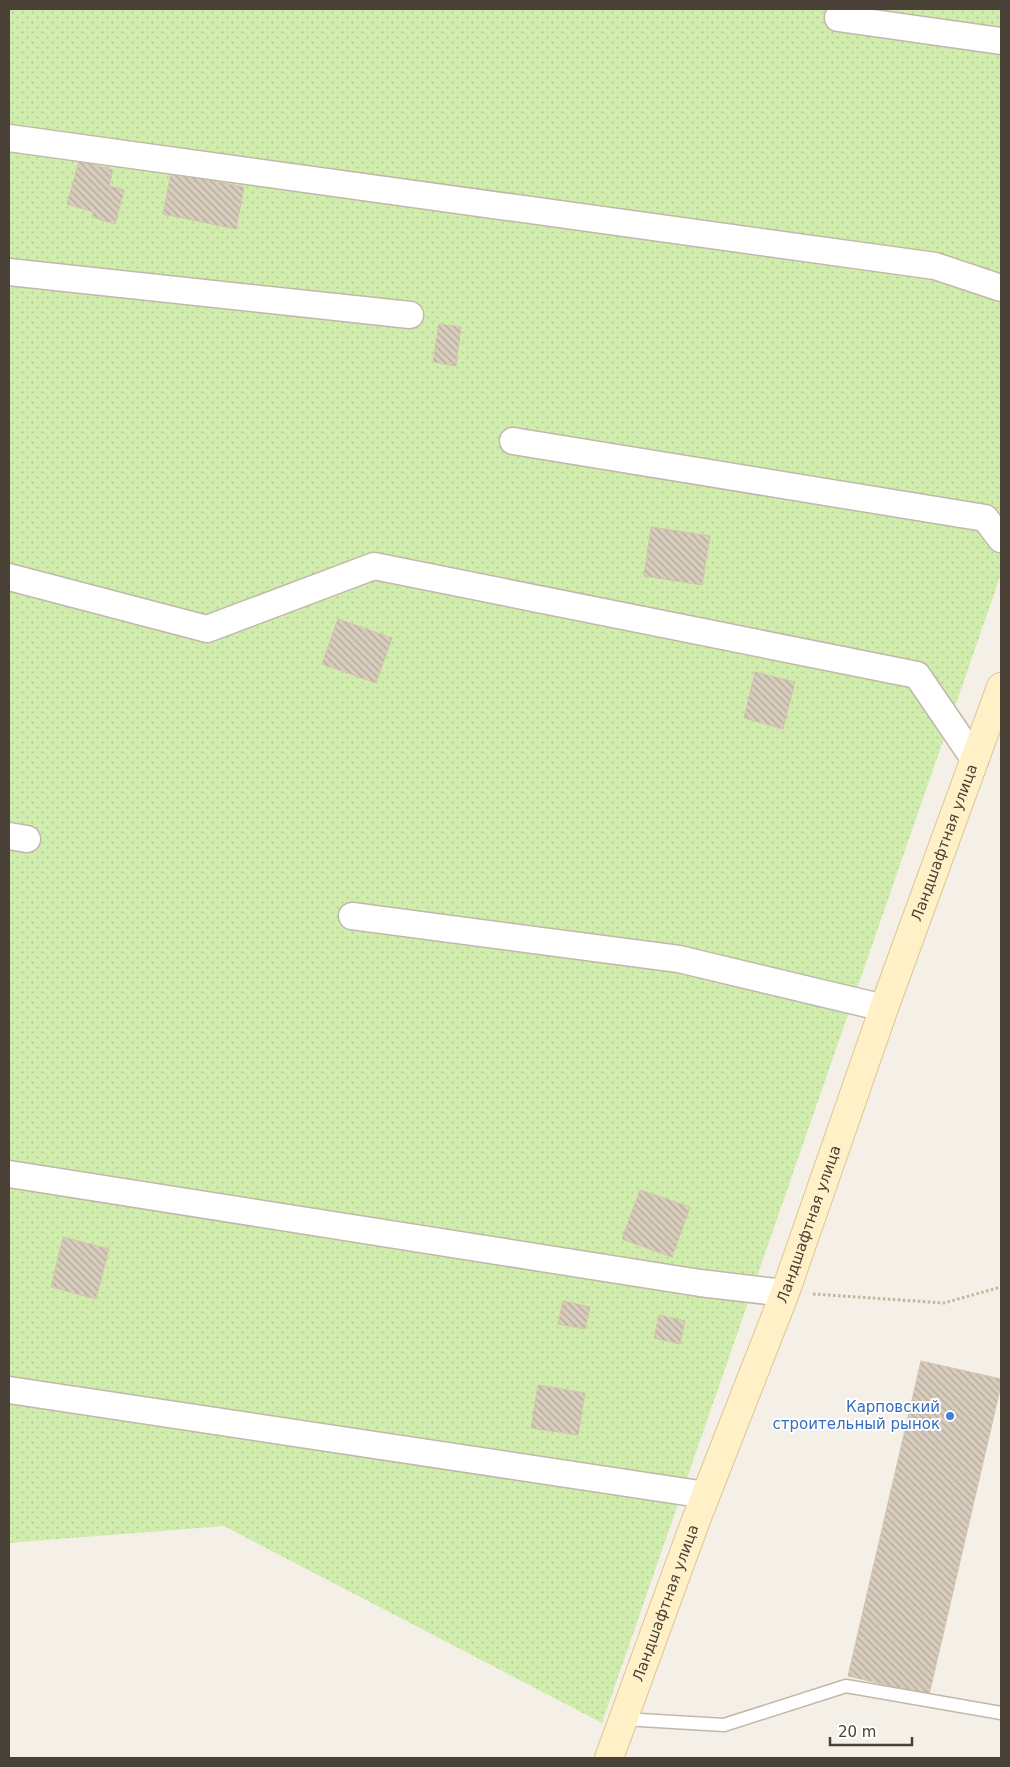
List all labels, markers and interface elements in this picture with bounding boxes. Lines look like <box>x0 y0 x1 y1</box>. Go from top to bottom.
street label: Ландшафтная улица <box>907 762 981 923</box>
street label: Ландшафтная улица <box>773 1143 845 1306</box>
place label: Карповский строительный рынок <box>773 1398 940 1433</box>
marker: Карповский строительный рынок <box>944 1410 956 1422</box>
street label: Ландшафтная улица <box>629 1522 703 1684</box>
scale bar <box>830 1714 912 1746</box>
text: 20 m <box>838 1723 876 1741</box>

